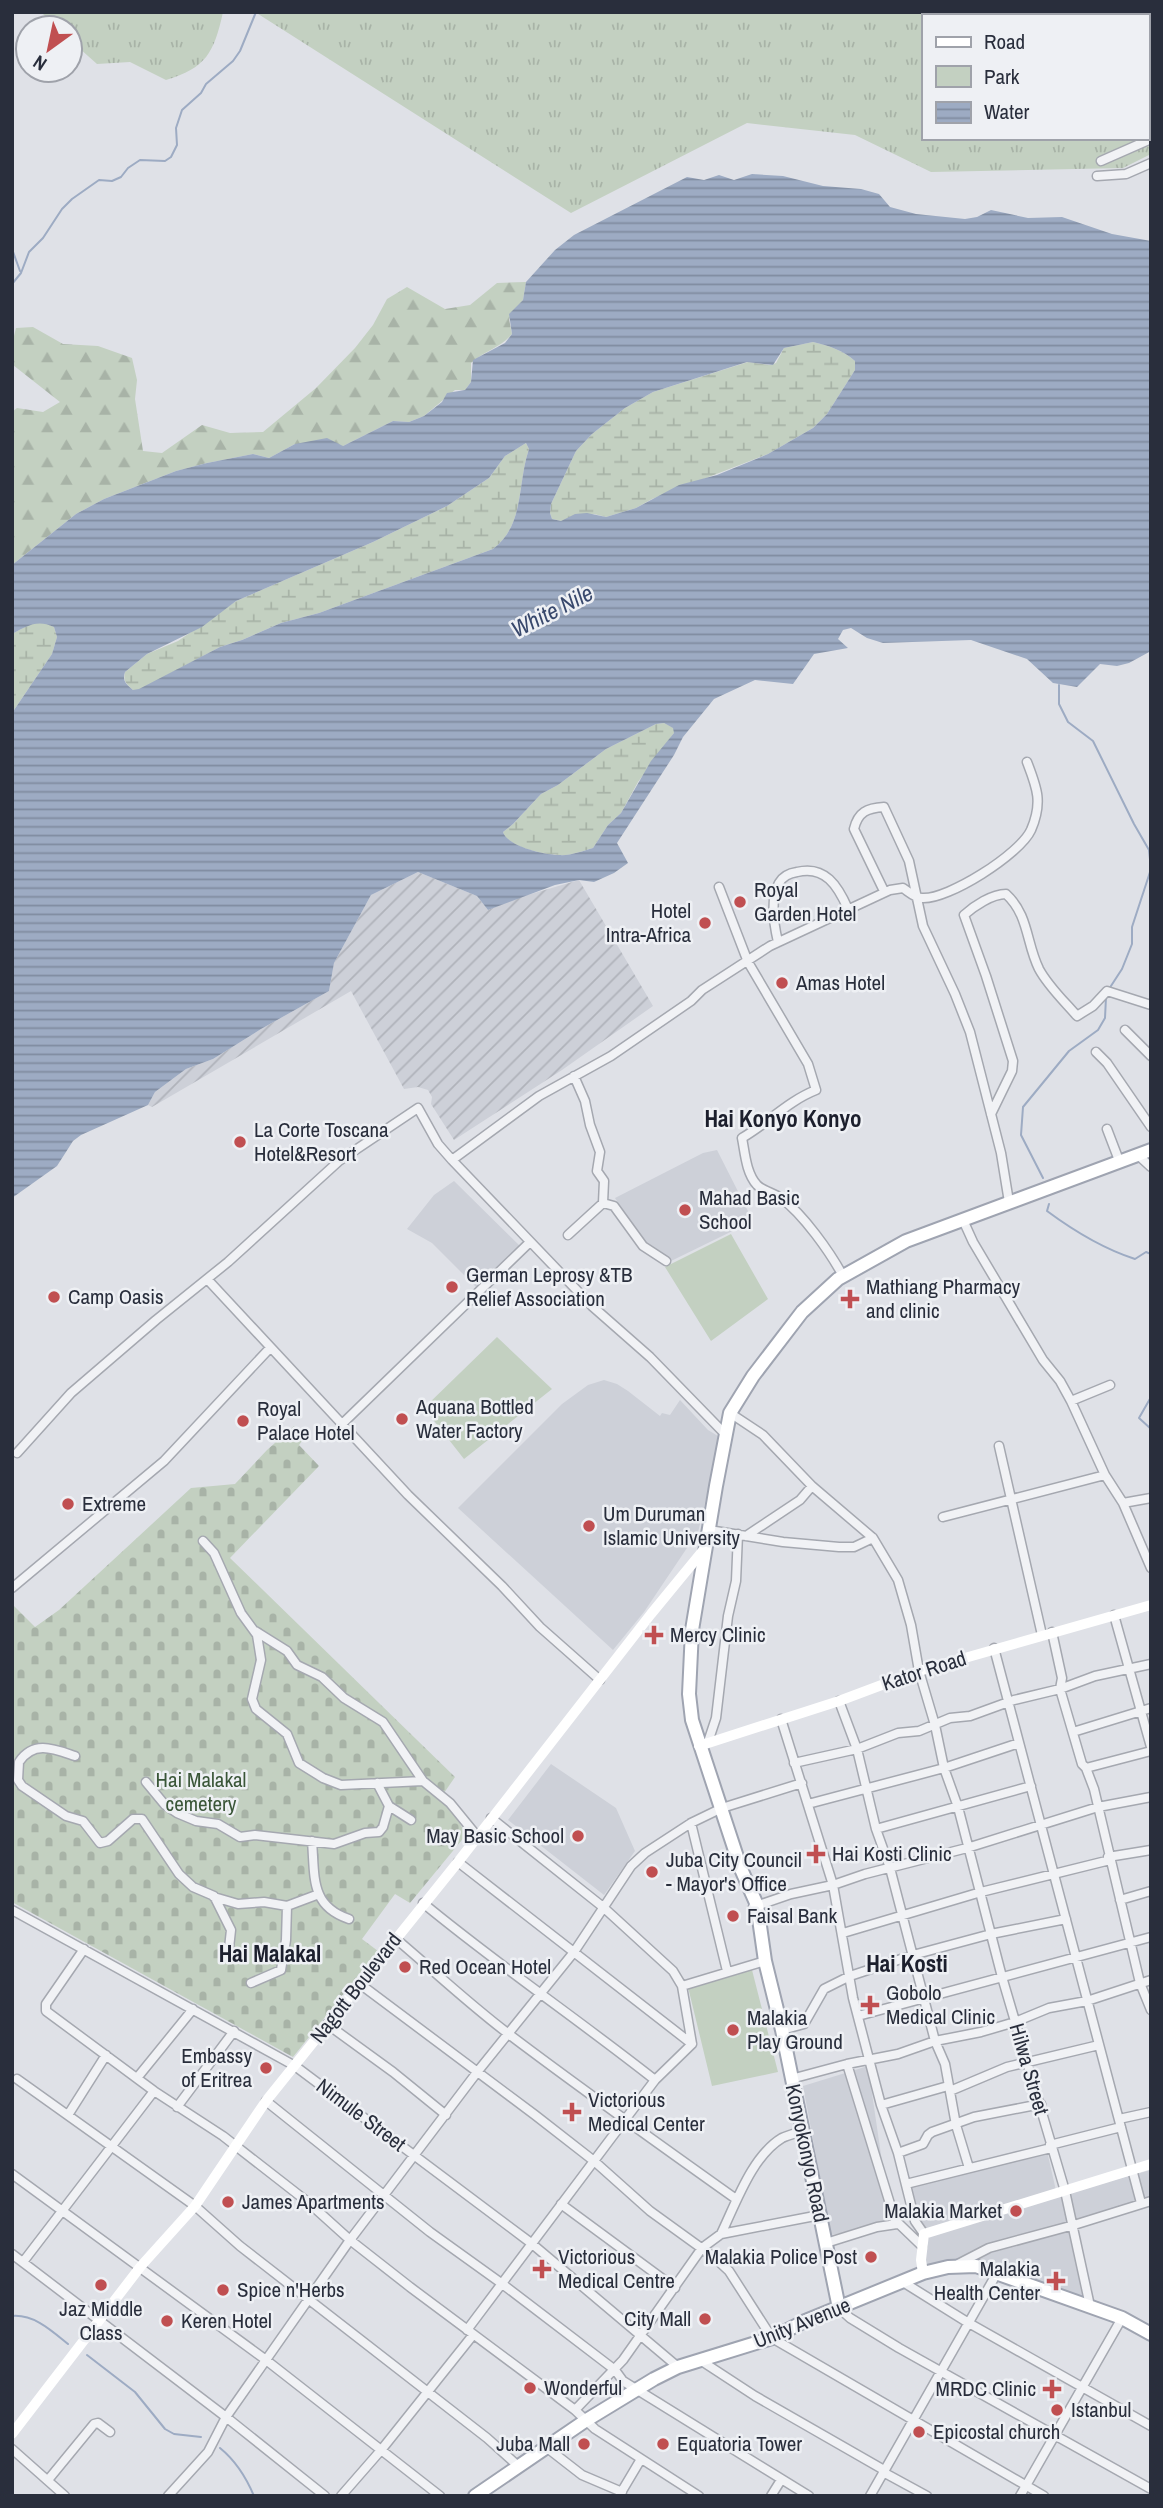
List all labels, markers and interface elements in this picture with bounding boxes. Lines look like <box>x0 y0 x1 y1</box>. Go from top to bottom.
north arrow <box>14 14 84 84</box>
legend <box>922 14 1149 140</box>
text: Road <box>984 27 1025 56</box>
text: N <box>28 49 52 77</box>
text: Park <box>984 62 1020 91</box>
text: Water <box>984 97 1030 126</box>
water label: White Nile <box>506 577 598 644</box>
place label: Royal Garden Hotel <box>754 875 856 928</box>
marker: Royal Garden Hotel <box>732 894 748 910</box>
place label: Hotel Intra-Africa <box>606 896 691 949</box>
marker: Hotel Intra-Africa <box>697 915 713 931</box>
place label: Amas Hotel <box>795 968 885 997</box>
marker: Amas Hotel <box>774 975 790 991</box>
district label: Hai Konyo Konyo <box>704 1103 862 1134</box>
place label: La Corte Toscana Hotel&Resort <box>254 1115 389 1168</box>
marker: La Corte Toscana Hotel&Resort <box>232 1134 248 1150</box>
place label: Mahad Basic School <box>699 1183 800 1236</box>
marker: Mahad Basic School <box>677 1202 693 1218</box>
place label: German Leprosy &TB Relief Association <box>466 1260 633 1313</box>
place label: Mathiang Pharmacy and clinic <box>866 1272 1020 1325</box>
marker: German Leprosy &TB Relief Association <box>444 1279 460 1295</box>
place label: Camp Oasis <box>68 1282 164 1311</box>
marker: Camp Oasis <box>46 1289 62 1305</box>
marker: Mathiang Pharmacy and clinic <box>840 1289 860 1309</box>
place label: Aquana Bottled Water Factory <box>415 1392 534 1445</box>
place label: Royal Palace Hotel <box>257 1394 355 1447</box>
marker: Aquana Bottled Water Factory <box>394 1411 410 1427</box>
marker: Royal Palace Hotel <box>235 1413 251 1429</box>
place label: Extreme <box>82 1489 146 1518</box>
marker: Extreme <box>60 1496 76 1512</box>
place label: Um Duruman Islamic University <box>603 1499 740 1552</box>
marker: Um Duruman Islamic University <box>581 1518 597 1534</box>
place label: Mercy Clinic <box>670 1620 766 1649</box>
marker: Mercy Clinic <box>644 1625 664 1645</box>
street label: Kator Road <box>878 1643 970 1698</box>
park label: Hai Malakal cemetery <box>156 1765 246 1818</box>
place label: May Basic School <box>426 1821 564 1850</box>
marker: May Basic School <box>570 1828 586 1844</box>
place label: Hai Kosti Clinic <box>832 1839 952 1868</box>
marker: Hai Kosti Clinic <box>806 1844 826 1864</box>
place label: Juba City Council - Mayor's Office <box>666 1845 802 1898</box>
marker: Juba City Council - Mayor's Office <box>644 1864 660 1880</box>
place label: Faisal Bank <box>747 1901 837 1930</box>
marker: Faisal Bank <box>725 1908 741 1924</box>
street label: Nagott Boulevard <box>303 1926 408 2049</box>
district label: Hai Malakal <box>219 1938 321 1969</box>
district label: Hai Kosti <box>866 1948 948 1979</box>
place label: Red Ocean Hotel <box>419 1952 551 1981</box>
marker: Red Ocean Hotel <box>397 1959 413 1975</box>
place label: Gobolo Medical Clinic <box>886 1978 995 2031</box>
marker: Gobolo Medical Clinic <box>860 1995 880 2015</box>
place label: Malakia Play Ground <box>747 2003 843 2056</box>
street label: Hilwa Street <box>1003 2020 1056 2118</box>
marker: Malakia Play Ground <box>725 2022 741 2038</box>
place label: Embassy of Eritrea <box>181 2041 252 2094</box>
marker: Embassy of Eritrea <box>258 2060 274 2076</box>
street label: Nimule Street <box>311 2071 412 2158</box>
street label: Konyokonyo Road <box>779 2081 836 2225</box>
place label: Victorious Medical Center <box>588 2085 705 2138</box>
marker: Victorious Medical Center <box>562 2102 582 2122</box>
place label: James Apartments <box>242 2187 385 2216</box>
marker: James Apartments <box>220 2194 236 2210</box>
place label: Malakia Market <box>884 2196 1002 2225</box>
marker: Malakia Market <box>1008 2203 1024 2219</box>
place label: Victorious Medical Centre <box>558 2242 675 2295</box>
place label: Malakia Police Post <box>705 2242 857 2271</box>
marker: Malakia Police Post <box>863 2249 879 2265</box>
place label: Malakia Health Center <box>934 2254 1040 2307</box>
marker: Victorious Medical Centre <box>532 2259 552 2279</box>
marker: Malakia Health Center <box>1046 2271 1066 2291</box>
place label: Spice n'Herbs <box>237 2275 345 2304</box>
marker: Jaz Middle Class <box>93 2277 109 2293</box>
marker: Spice n'Herbs <box>215 2282 231 2298</box>
street label: Unity Avenue <box>749 2290 855 2355</box>
place label: Jaz Middle Class <box>59 2294 143 2347</box>
place label: City Mall <box>624 2304 691 2333</box>
place label: Keren Hotel <box>181 2306 272 2335</box>
marker: City Mall <box>697 2311 713 2327</box>
marker: Keren Hotel <box>159 2313 175 2329</box>
place label: Wonderful <box>544 2373 622 2402</box>
place label: MRDC Clinic <box>936 2374 1036 2403</box>
marker: MRDC Clinic <box>1042 2379 1062 2399</box>
marker: Wonderful <box>522 2380 538 2396</box>
place label: Istanbul <box>1071 2395 1131 2424</box>
marker: Istanbul <box>1049 2402 1065 2418</box>
place label: Epicostal church <box>933 2417 1060 2446</box>
marker: Epicostal church <box>911 2424 927 2440</box>
place label: Juba Mall <box>496 2429 570 2458</box>
place label: Equatoria Tower <box>677 2429 802 2458</box>
marker: Juba Mall <box>576 2436 592 2452</box>
marker: Equatoria Tower <box>655 2436 671 2452</box>

